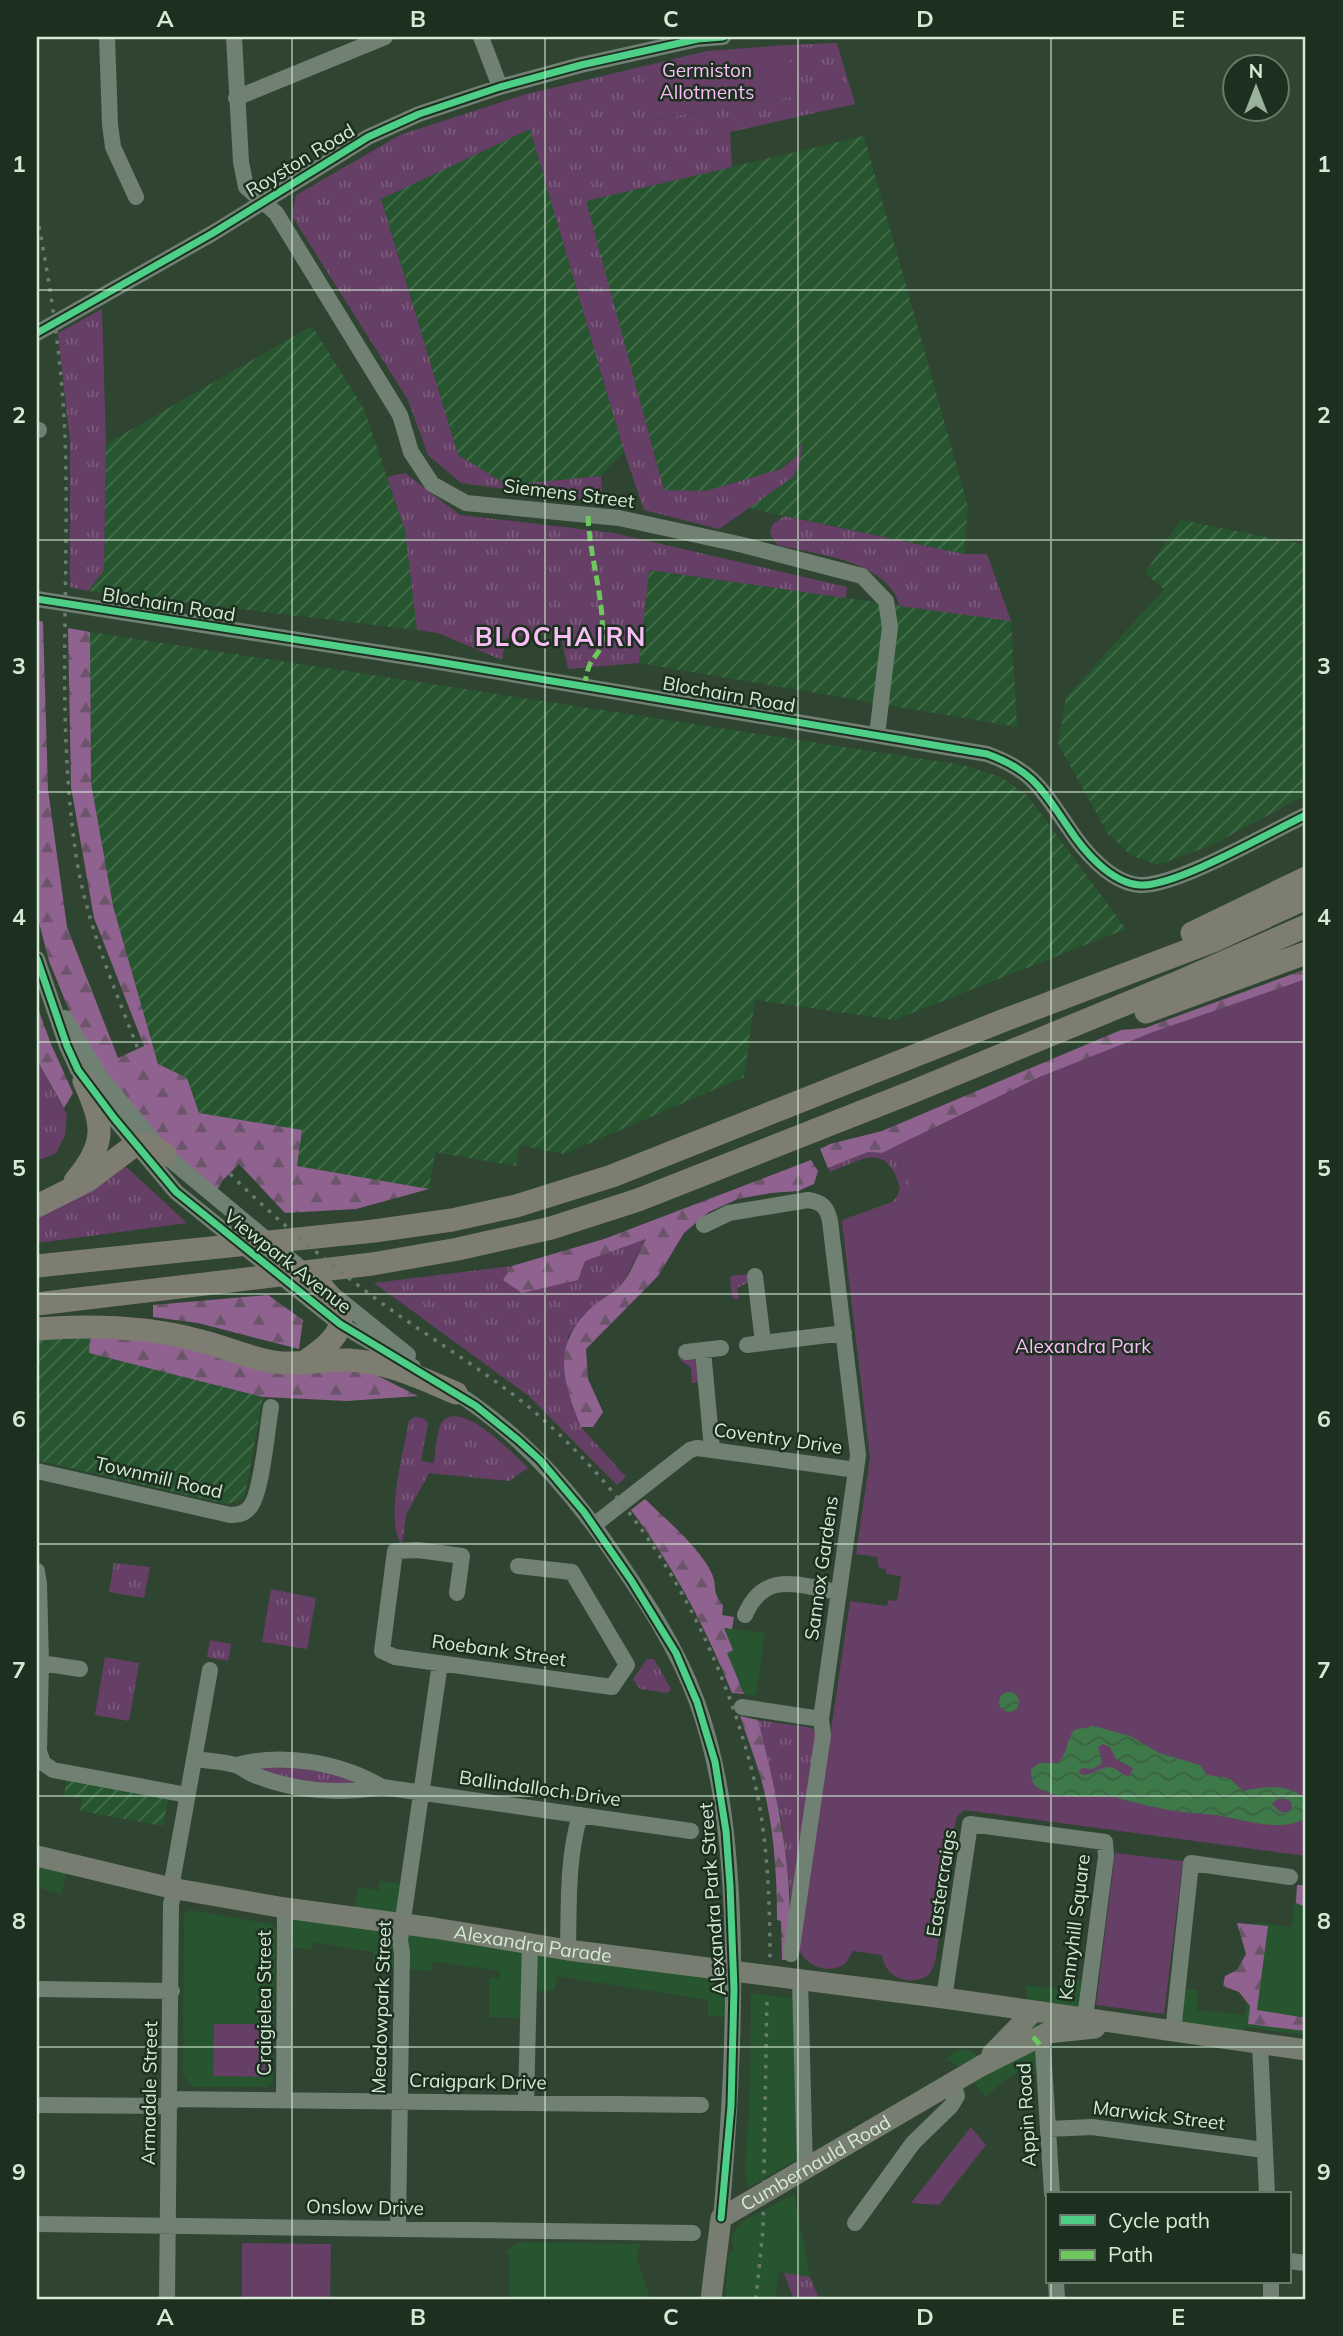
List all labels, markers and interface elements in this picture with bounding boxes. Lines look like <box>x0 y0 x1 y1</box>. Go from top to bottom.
text: A <box>156 4 174 33</box>
text: B <box>410 4 426 33</box>
text: C <box>663 4 679 33</box>
text: D <box>916 4 934 33</box>
text: E <box>1171 4 1185 33</box>
north arrow <box>1220 52 1290 122</box>
park label: Germiston Allotments <box>660 58 754 104</box>
text: N <box>1249 59 1263 83</box>
street label: Royston Road <box>241 118 359 202</box>
text: 1 <box>12 149 26 178</box>
text: 1 <box>1317 149 1331 178</box>
text: 2 <box>12 400 26 429</box>
text: 2 <box>1317 400 1331 429</box>
street label: Siemens Street <box>502 473 636 513</box>
street label: Blochairn Road <box>101 582 237 626</box>
district label: BLOCHAIRN <box>475 620 647 653</box>
text: 3 <box>12 651 26 680</box>
text: 3 <box>1317 651 1331 680</box>
street label: Blochairn Road <box>661 671 797 717</box>
text: 4 <box>12 902 26 931</box>
text: 4 <box>1317 902 1331 931</box>
text: 5 <box>12 1153 26 1182</box>
text: 5 <box>1317 1153 1331 1182</box>
street label: Viewpark Avenue <box>219 1204 357 1318</box>
park label: Alexandra Park <box>1015 1334 1151 1358</box>
text: 6 <box>12 1404 26 1433</box>
text: 6 <box>1317 1404 1331 1433</box>
street label: Coventry Drive <box>712 1417 844 1459</box>
street label: Townmill Road <box>93 1451 225 1503</box>
street label: Sannox Gardens <box>799 1494 843 1642</box>
street label: Roebank Street <box>430 1629 568 1671</box>
text: 7 <box>12 1655 26 1684</box>
text: 7 <box>1317 1655 1331 1684</box>
street label: Ballindalloch Drive <box>458 1765 622 1811</box>
street label: Alexandra Park Street <box>693 1801 731 1996</box>
street label: Eastercraigs <box>921 1828 961 1938</box>
street label: Kennyhill Square <box>1053 1853 1095 2001</box>
text: 8 <box>12 1906 26 1935</box>
text: 8 <box>1317 1906 1331 1935</box>
street label: Meadowpark Street <box>366 1919 396 2094</box>
street label: Alexandra Parade <box>452 1919 613 1967</box>
street label: Craigielea Street <box>252 1930 276 2076</box>
street label: Armadale Street <box>136 2020 162 2165</box>
street label: Appin Road <box>1011 2062 1041 2168</box>
street label: Craigpark Drive <box>409 2068 547 2094</box>
street label: Marwick Street <box>1092 2095 1227 2135</box>
street label: Cumbernauld Road <box>736 2110 895 2216</box>
text: 9 <box>12 2157 26 2186</box>
text: 9 <box>1317 2157 1331 2186</box>
legend <box>1046 2192 1290 2284</box>
street label: Onslow Drive <box>306 2194 424 2220</box>
text: Cycle path <box>1108 2207 1210 2233</box>
text: Path <box>1108 2241 1153 2267</box>
text: A <box>156 2302 174 2331</box>
text: B <box>410 2302 426 2331</box>
text: C <box>663 2302 679 2331</box>
text: D <box>916 2302 934 2331</box>
text: E <box>1171 2302 1185 2331</box>

